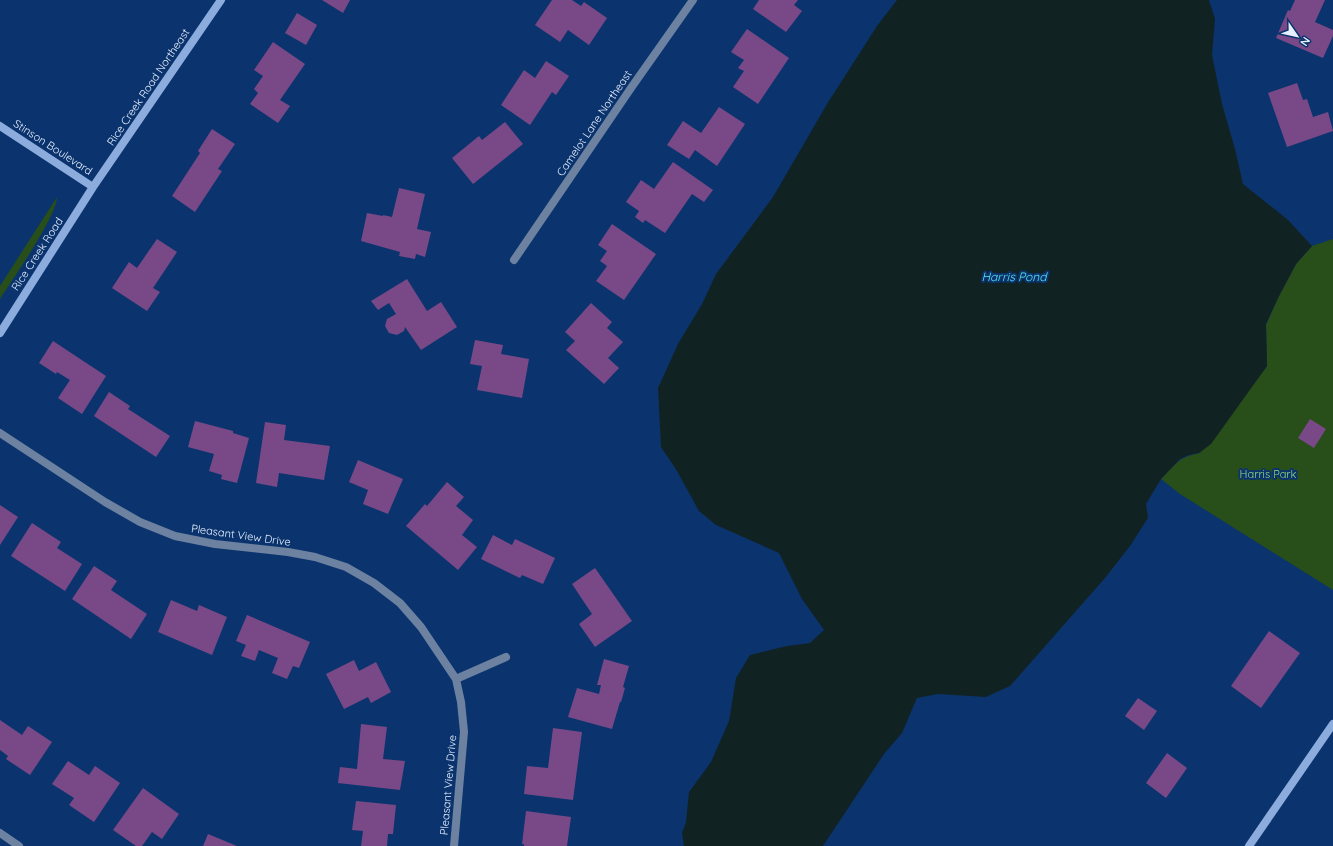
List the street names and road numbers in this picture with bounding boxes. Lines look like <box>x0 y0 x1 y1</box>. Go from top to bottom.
street label: Rice Creek Road Northeast <box>104 26 193 148</box>
street label: Camelot Lane Northeast <box>553 67 635 179</box>
street label: Stinson Boulevard <box>11 116 95 178</box>
street label: Rice Creek Road <box>8 215 66 293</box>
street label: Pleasant View Drive <box>190 521 292 549</box>
street label: Pleasant View Drive <box>437 734 459 836</box>

